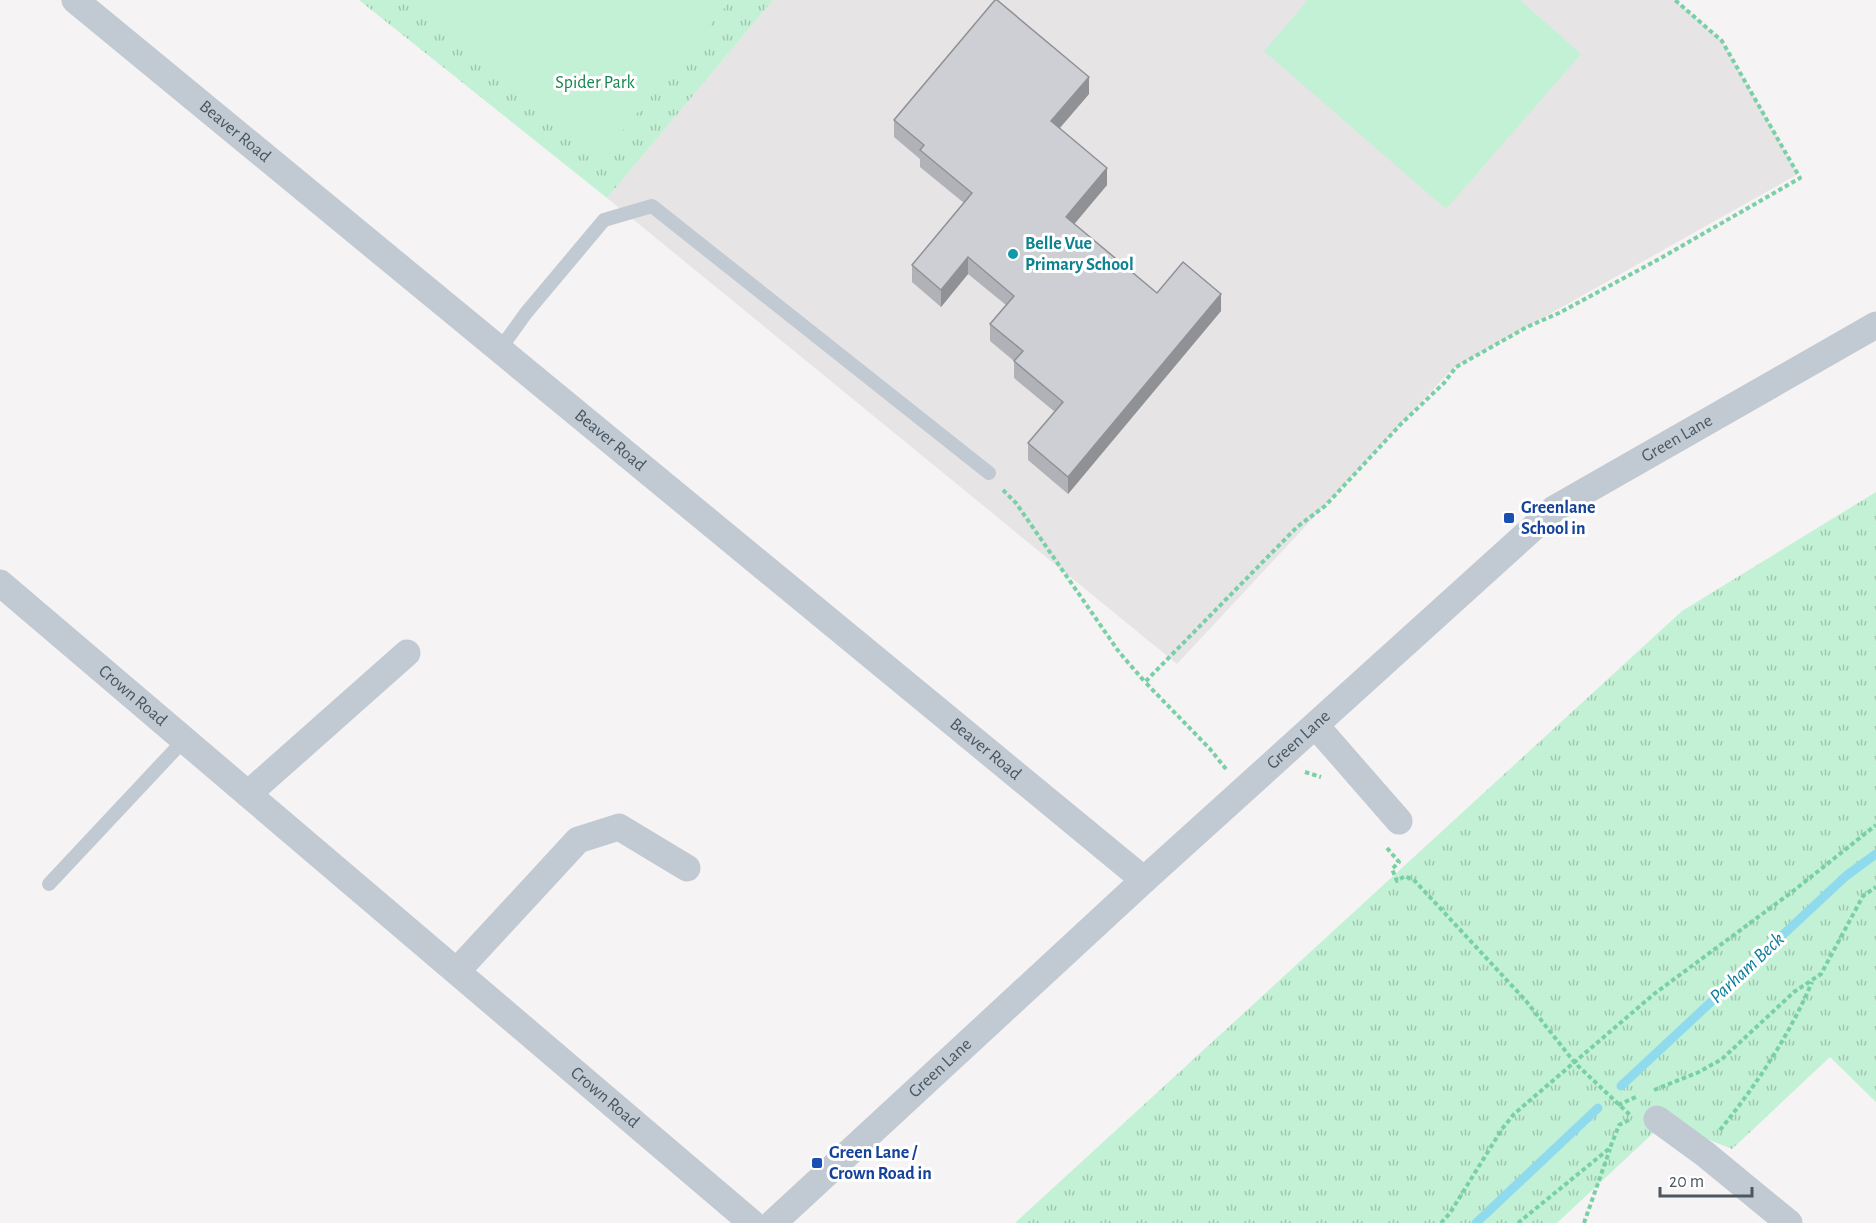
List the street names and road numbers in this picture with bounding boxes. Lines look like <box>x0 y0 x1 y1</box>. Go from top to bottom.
street label: Beaver Road <box>196 97 274 166</box>
street label: Beaver Road <box>571 406 649 475</box>
street label: Green Lane <box>1639 411 1716 466</box>
street label: Crown Road <box>95 662 170 730</box>
street label: Green Lane <box>1264 707 1334 773</box>
street label: Beaver Road <box>946 715 1024 784</box>
street label: Green Lane <box>906 1035 975 1101</box>
street label: Crown Road <box>567 1064 642 1132</box>

